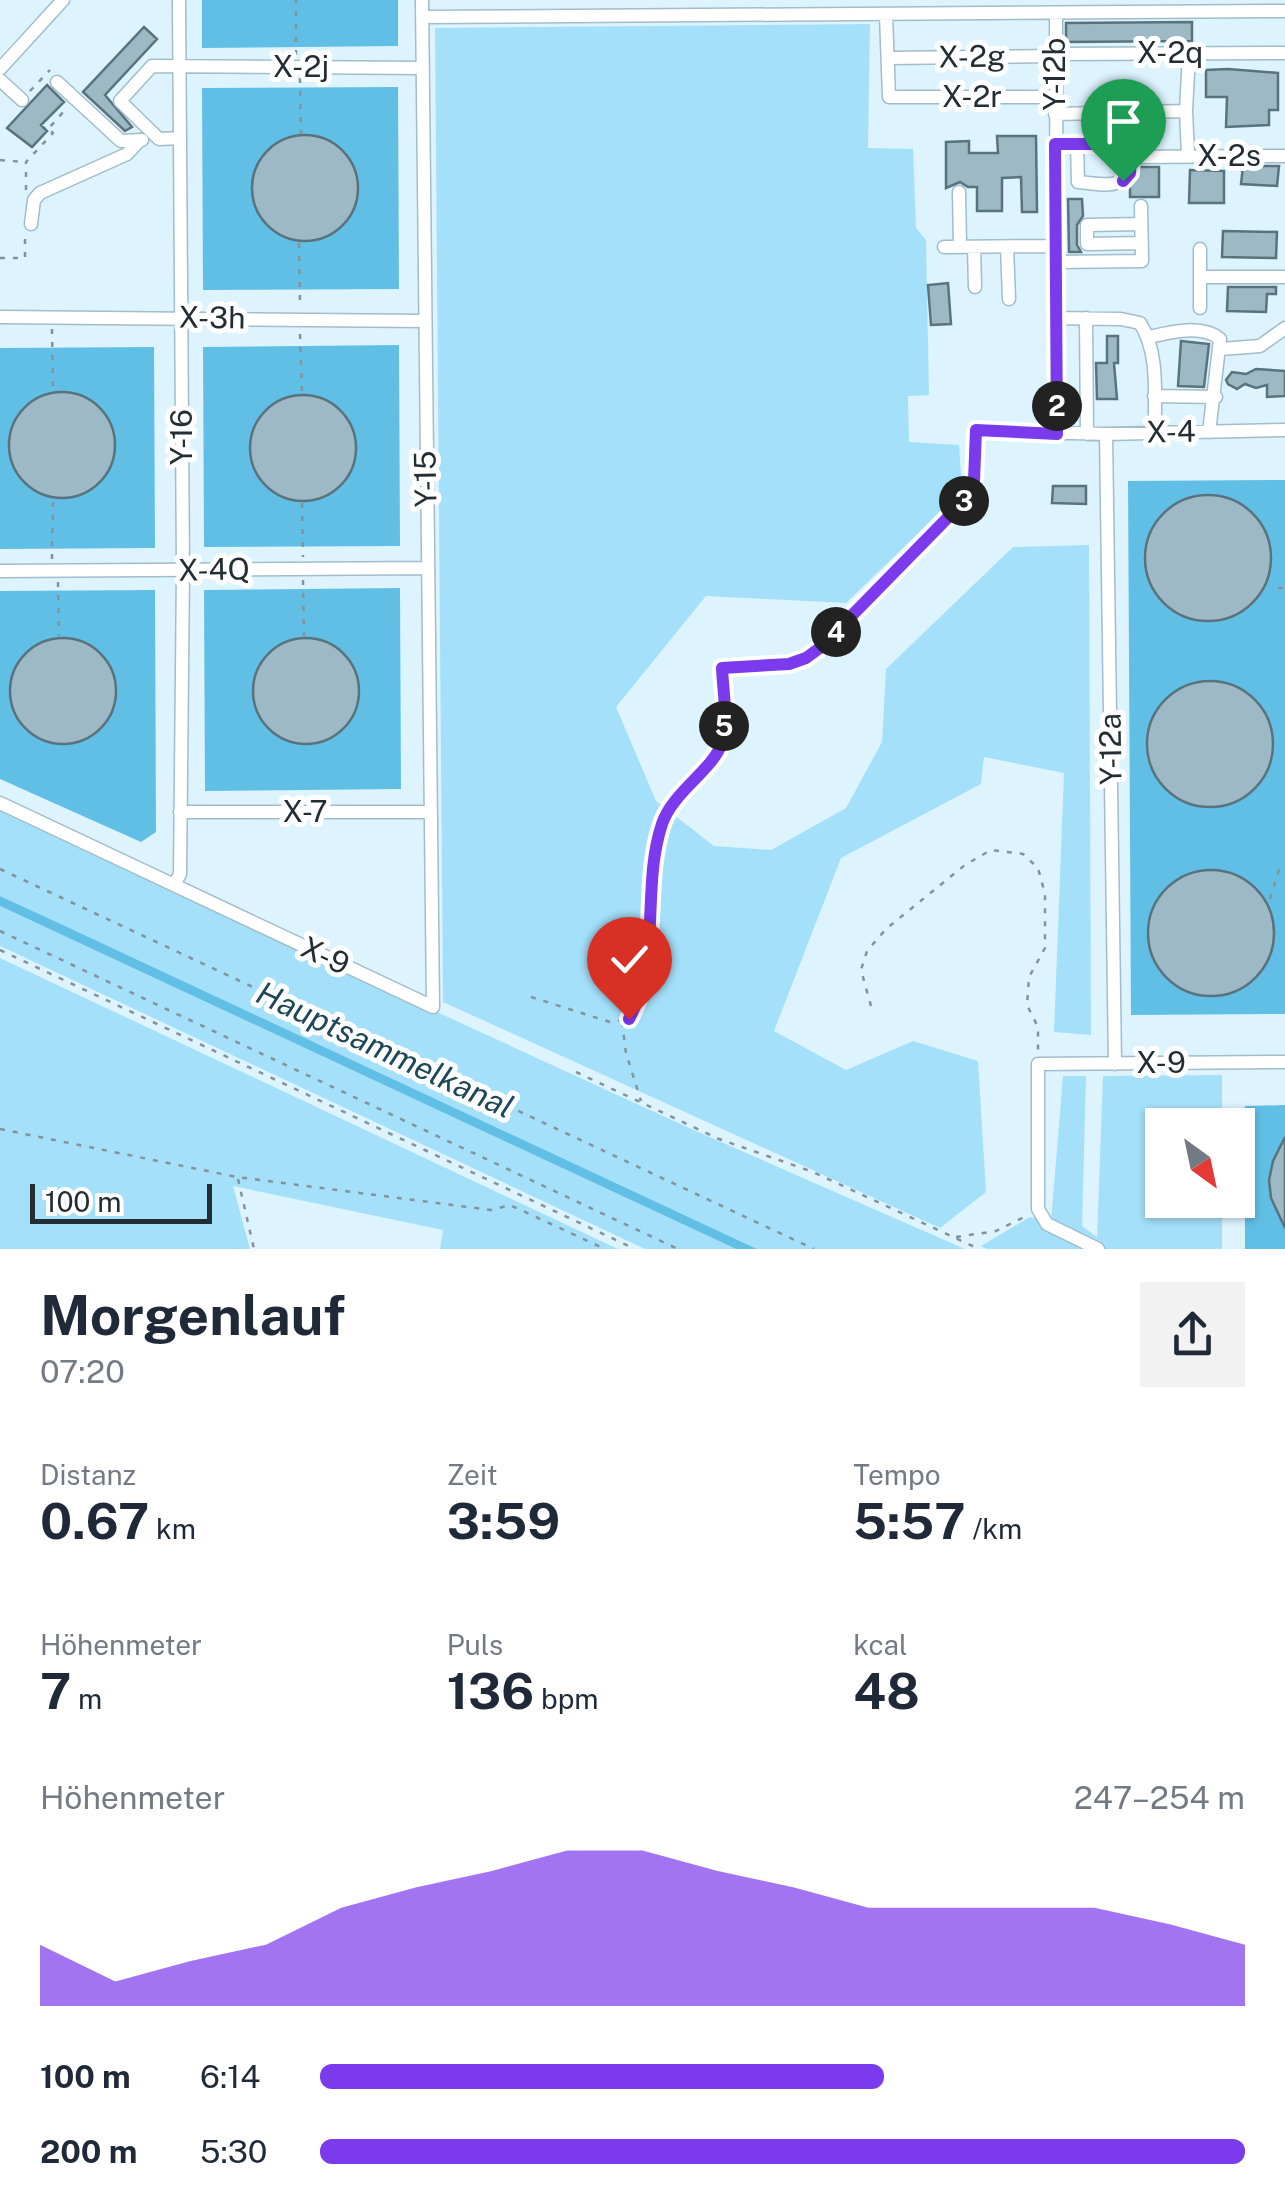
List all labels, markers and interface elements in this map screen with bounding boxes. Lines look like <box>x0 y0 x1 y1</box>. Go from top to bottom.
street label: X-2q <box>1137 34 1203 70</box>
street label: X-2g <box>938 37 1006 75</box>
street label: Y-12b <box>1036 38 1072 110</box>
street label: X-2j <box>273 48 329 84</box>
street label: X-2r <box>942 78 1002 114</box>
pin <box>1081 79 1166 182</box>
icon: arrive <box>1096 94 1151 149</box>
street label: X-2s <box>1197 137 1261 173</box>
street label: X-3h <box>178 298 246 336</box>
pin: 2 <box>1032 381 1082 431</box>
text: 2 <box>1048 389 1066 422</box>
street label: Y-16 <box>163 409 199 465</box>
street label: X-4 <box>1146 413 1196 449</box>
street label: Y-15 <box>407 451 443 508</box>
pin: 3 <box>939 476 989 526</box>
text: 3 <box>955 484 973 517</box>
street label: X-4Q <box>178 550 250 588</box>
pin: 4 <box>811 607 861 657</box>
text: 4 <box>827 615 845 648</box>
pin: 5 <box>699 701 749 751</box>
text: 5 <box>715 709 733 742</box>
street label: Y-12a <box>1091 713 1129 785</box>
street label: X-7 <box>282 793 328 829</box>
pin <box>587 917 672 1020</box>
street label: X-9 <box>295 928 355 982</box>
icon: check <box>602 932 657 987</box>
water label: Hauptsammelkanal <box>251 974 520 1125</box>
street label: X-9 <box>1136 1044 1186 1080</box>
north arrow <box>1145 1108 1255 1218</box>
map controls <box>1145 1108 1255 1218</box>
scale bar <box>30 1179 212 1224</box>
text: 100 m <box>45 1185 122 1218</box>
button: share <box>1140 1282 1245 1387</box>
text: Morgenlauf <box>40 1283 345 1347</box>
text: 07:20 <box>40 1353 125 1390</box>
text: Distanz <box>40 1458 136 1491</box>
text: Zeit <box>447 1458 498 1491</box>
text: Tempo <box>853 1458 941 1491</box>
text: 0.67 <box>40 1491 149 1550</box>
text: 3:59 <box>447 1491 560 1550</box>
text: 5:57 <box>853 1491 966 1550</box>
text: km <box>149 1512 196 1545</box>
text: /km <box>966 1512 1022 1545</box>
text: Höhenmeter <box>40 1628 202 1661</box>
text: Puls <box>447 1628 503 1661</box>
text: kcal <box>853 1628 907 1661</box>
text: 7 <box>40 1661 71 1720</box>
text: 136 <box>447 1661 534 1720</box>
text: 48 <box>853 1661 920 1720</box>
text: m <box>71 1682 102 1715</box>
text: bpm <box>534 1682 599 1715</box>
text: Höhenmeter <box>40 1779 225 1816</box>
text: 247–254 m <box>1074 1779 1245 1816</box>
text: 100 m <box>40 2058 131 2095</box>
text: 6:14 <box>200 2058 260 2095</box>
text: 200 m <box>40 2133 137 2170</box>
text: 5:30 <box>200 2133 267 2170</box>

